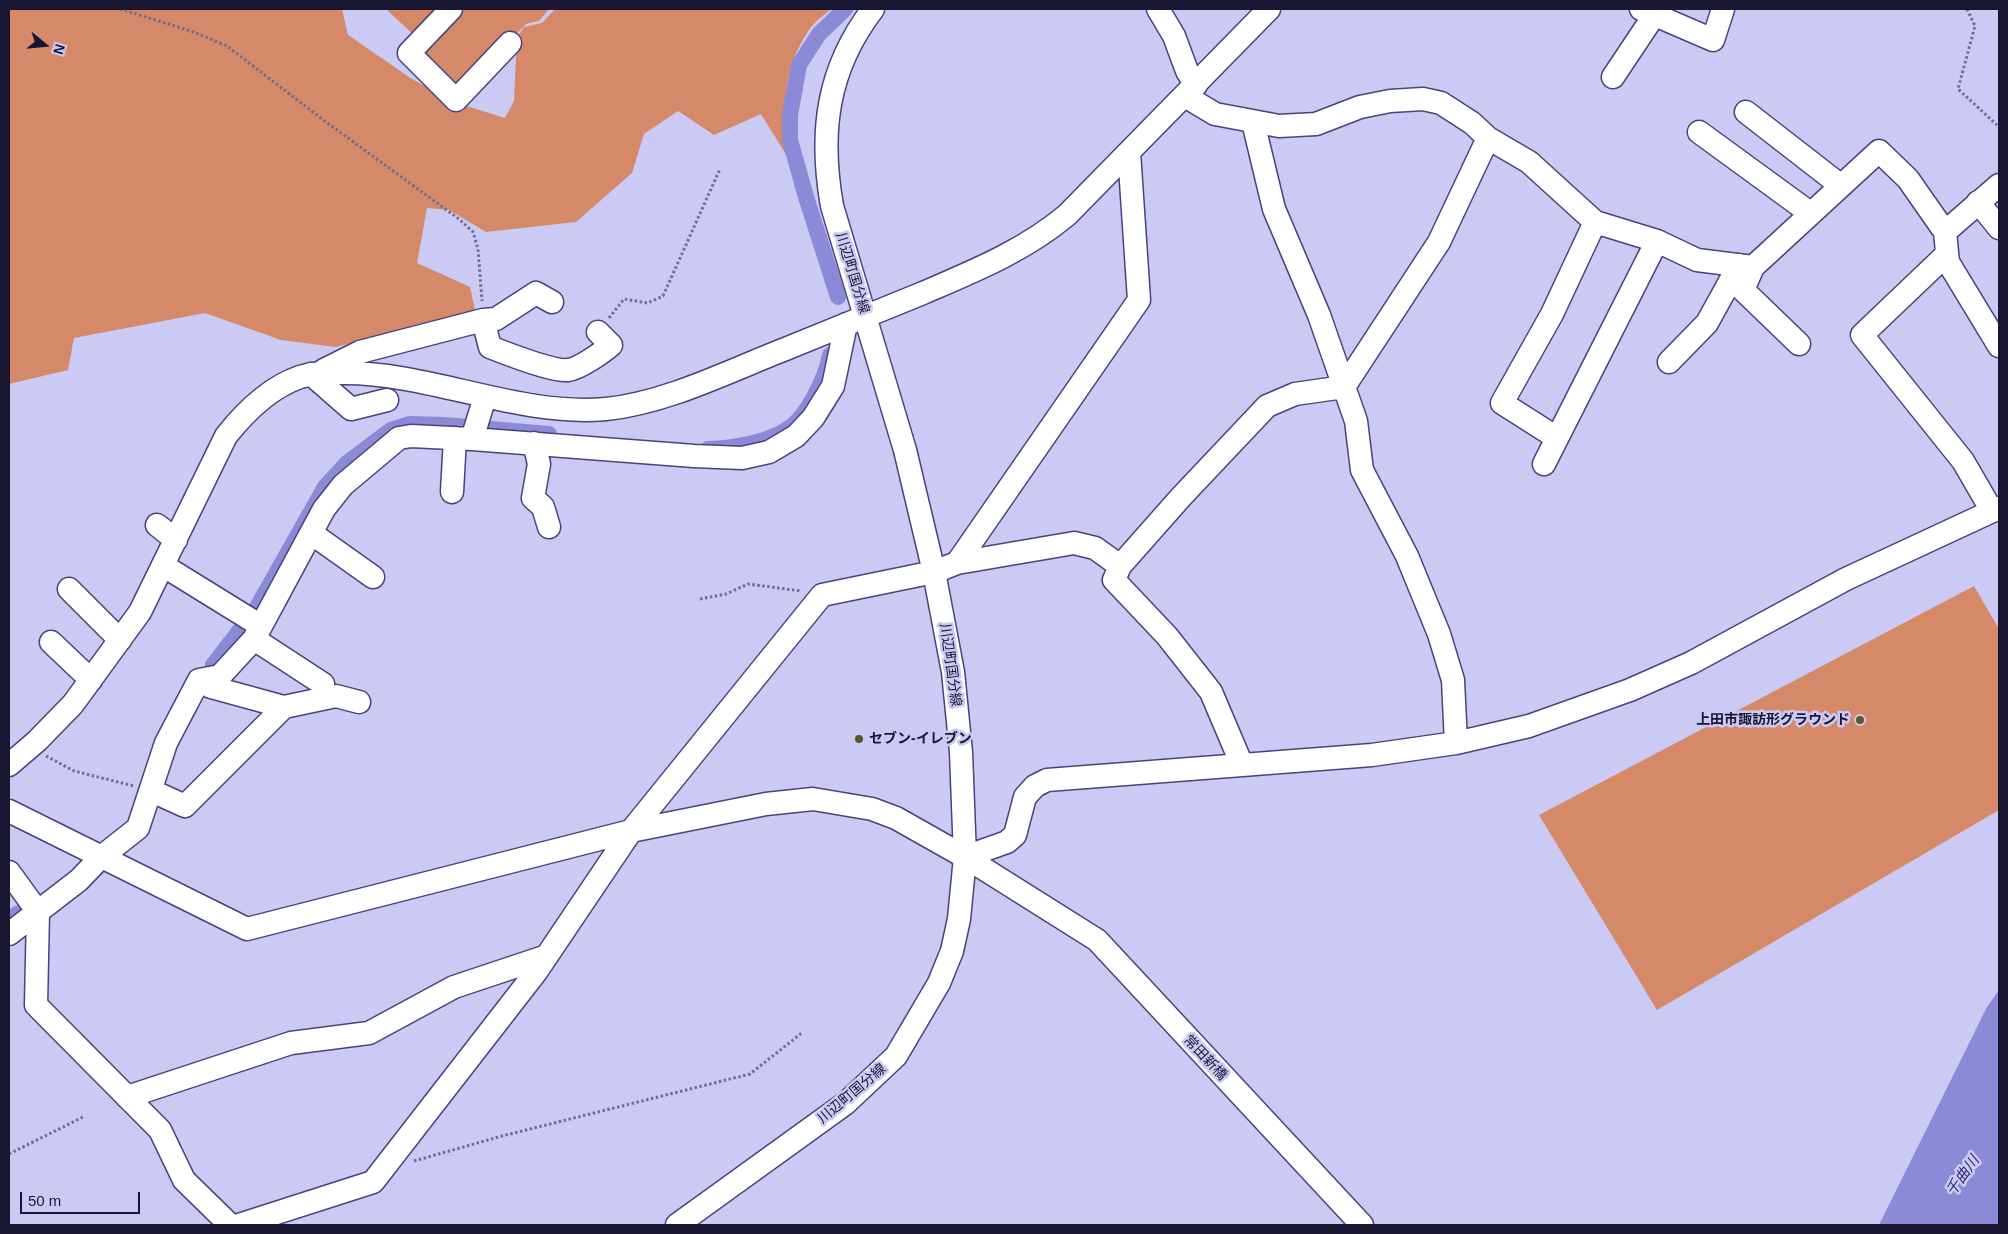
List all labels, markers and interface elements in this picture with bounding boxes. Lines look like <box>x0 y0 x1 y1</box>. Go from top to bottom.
north arrow <box>20 20 70 70</box>
text: N <box>50 42 68 57</box>
street label: 川辺町国分線 <box>832 230 872 316</box>
street label: 川辺町国分線 <box>936 622 964 708</box>
place label: 上田市諏訪形グラウンド <box>1696 712 1850 728</box>
marker: 上田市諏訪形グラウンド <box>1854 714 1866 726</box>
place label: セブン-イレブン <box>869 731 972 747</box>
marker: セブン-イレブン <box>853 733 865 745</box>
street label: 常田新橋 <box>1180 1032 1230 1084</box>
street label: 川辺町国分線 <box>814 1061 890 1127</box>
water label: 千曲川 <box>1942 1153 1984 1199</box>
scale bar <box>22 1182 142 1214</box>
text: 50 m <box>28 1192 61 1209</box>

